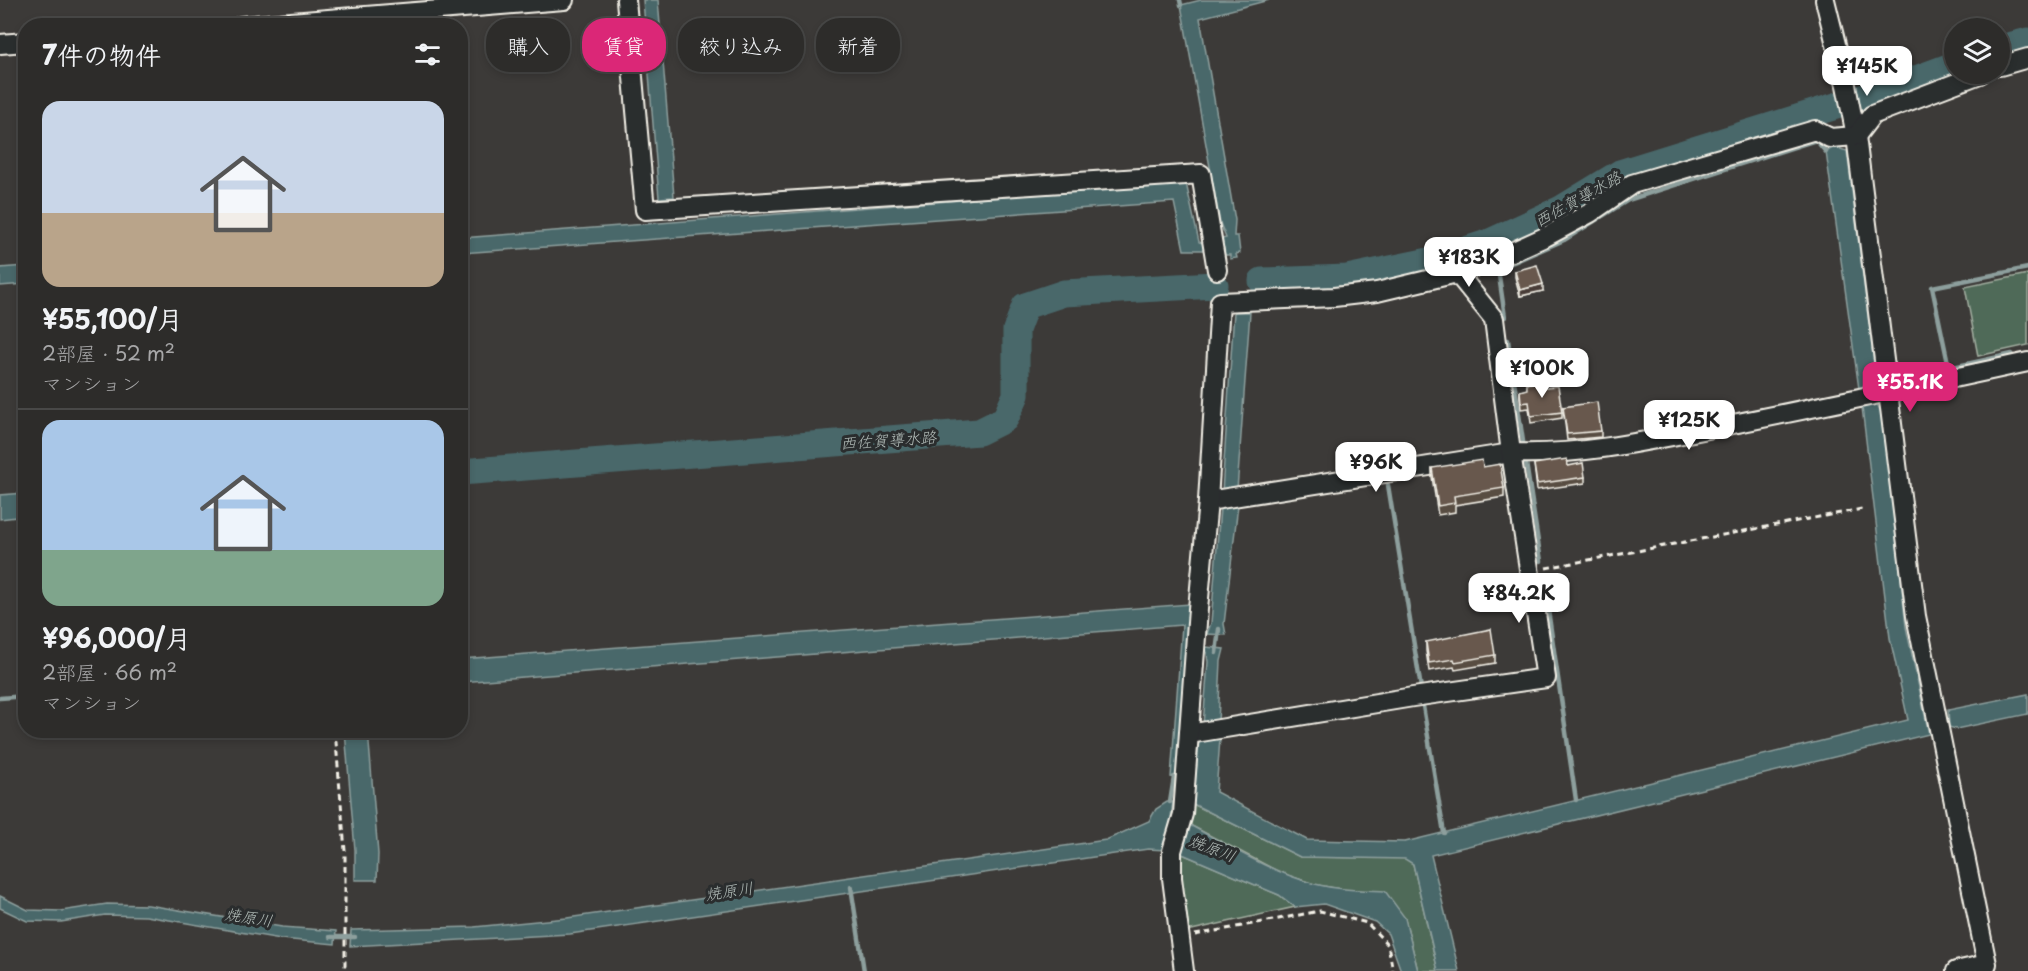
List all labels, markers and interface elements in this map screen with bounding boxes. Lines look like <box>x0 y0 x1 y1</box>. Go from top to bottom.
chip: 購入 <box>486 18 570 72</box>
chip: 賃貸 <box>582 18 666 72</box>
chip: 絞り込み <box>678 18 804 72</box>
chip: 新着 <box>816 18 900 72</box>
map controls <box>1944 18 2010 84</box>
button: layers <box>1944 18 2010 84</box>
text: 7件の物件 <box>42 35 161 74</box>
icon: filters <box>411 38 444 71</box>
pin: ¥145K <box>1825 46 1909 97</box>
text: ¥145K <box>1836 50 1898 80</box>
icon: home <box>189 140 297 248</box>
water label: 西佐賀導水路 <box>1529 164 1626 232</box>
pin: ¥183K <box>1427 237 1511 288</box>
text: ¥183K <box>1438 241 1500 271</box>
text: ¥55,100/月 <box>42 299 183 338</box>
text: 2部屋 · 52 m² <box>42 338 175 368</box>
pin: ¥100K <box>1500 348 1584 399</box>
text: ¥100K <box>1510 352 1574 382</box>
pin: ¥55.1K <box>1861 362 1959 413</box>
text: ¥55.1K <box>1877 366 1943 396</box>
text: マンション <box>42 368 141 398</box>
pin: ¥125K <box>1647 400 1731 451</box>
text: ¥125K <box>1658 404 1720 434</box>
water label: 西佐賀導水路 <box>839 424 938 454</box>
pin: ¥96K <box>1340 442 1412 493</box>
text: ¥96K <box>1349 446 1403 476</box>
icon: home <box>189 459 297 567</box>
pin: ¥84.2K <box>1470 573 1568 624</box>
text: ¥84.2K <box>1483 577 1555 607</box>
text: ¥96,000/月 <box>42 618 191 657</box>
text: 2部屋 · 66 m² <box>42 657 177 687</box>
text: マンション <box>42 687 141 717</box>
water label: 焼原川 <box>1186 827 1240 867</box>
water label: 焼原川 <box>704 875 754 905</box>
water label: 焼原川 <box>223 900 275 932</box>

